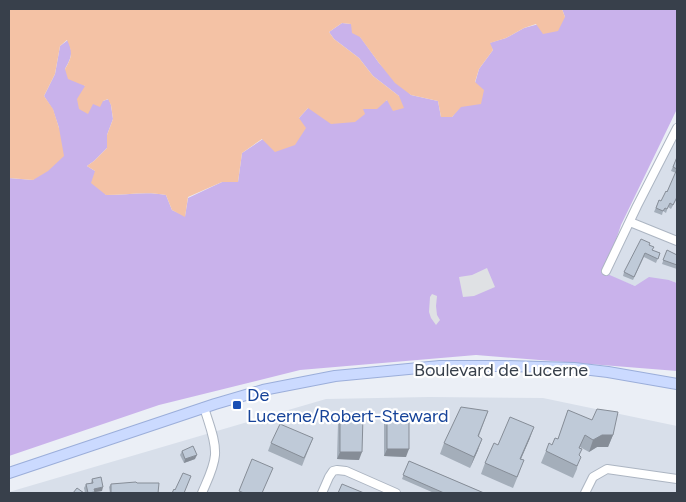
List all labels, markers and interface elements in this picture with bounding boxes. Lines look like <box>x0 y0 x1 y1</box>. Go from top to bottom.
street label: Boulevard de Lucerne <box>414 359 588 381</box>
place label: De Lucerne/Robert-Steward <box>247 384 449 427</box>
marker: De Lucerne/Robert-Steward <box>231 399 243 411</box>

